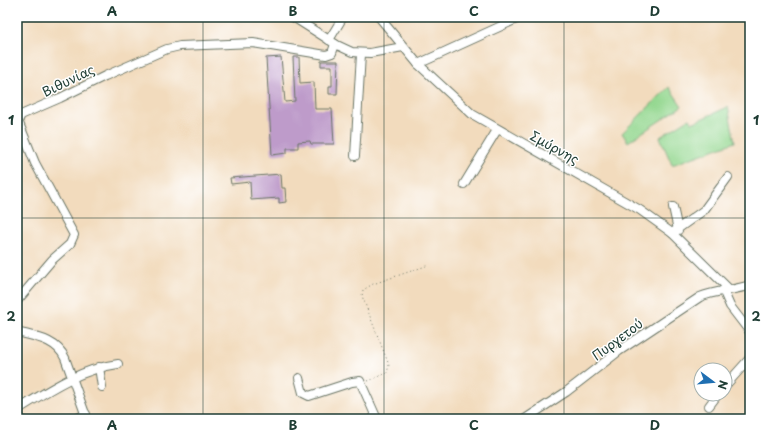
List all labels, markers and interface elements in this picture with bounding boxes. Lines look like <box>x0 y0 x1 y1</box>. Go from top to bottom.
text: A <box>107 1 117 20</box>
text: B <box>289 1 298 20</box>
text: C <box>469 1 479 20</box>
text: D <box>650 1 660 20</box>
street label: Βιθυνίας <box>39 59 97 101</box>
text: 1 <box>8 110 14 129</box>
text: 1 <box>753 110 759 129</box>
street label: Σμύρνης <box>527 126 583 168</box>
text: 2 <box>6 306 16 325</box>
text: 2 <box>751 306 761 325</box>
street label: Πυργετού <box>588 314 646 364</box>
north arrow <box>693 362 733 402</box>
text: N <box>714 378 732 392</box>
text: A <box>107 415 117 434</box>
text: B <box>289 415 298 434</box>
text: C <box>469 415 479 434</box>
text: D <box>650 415 660 434</box>

